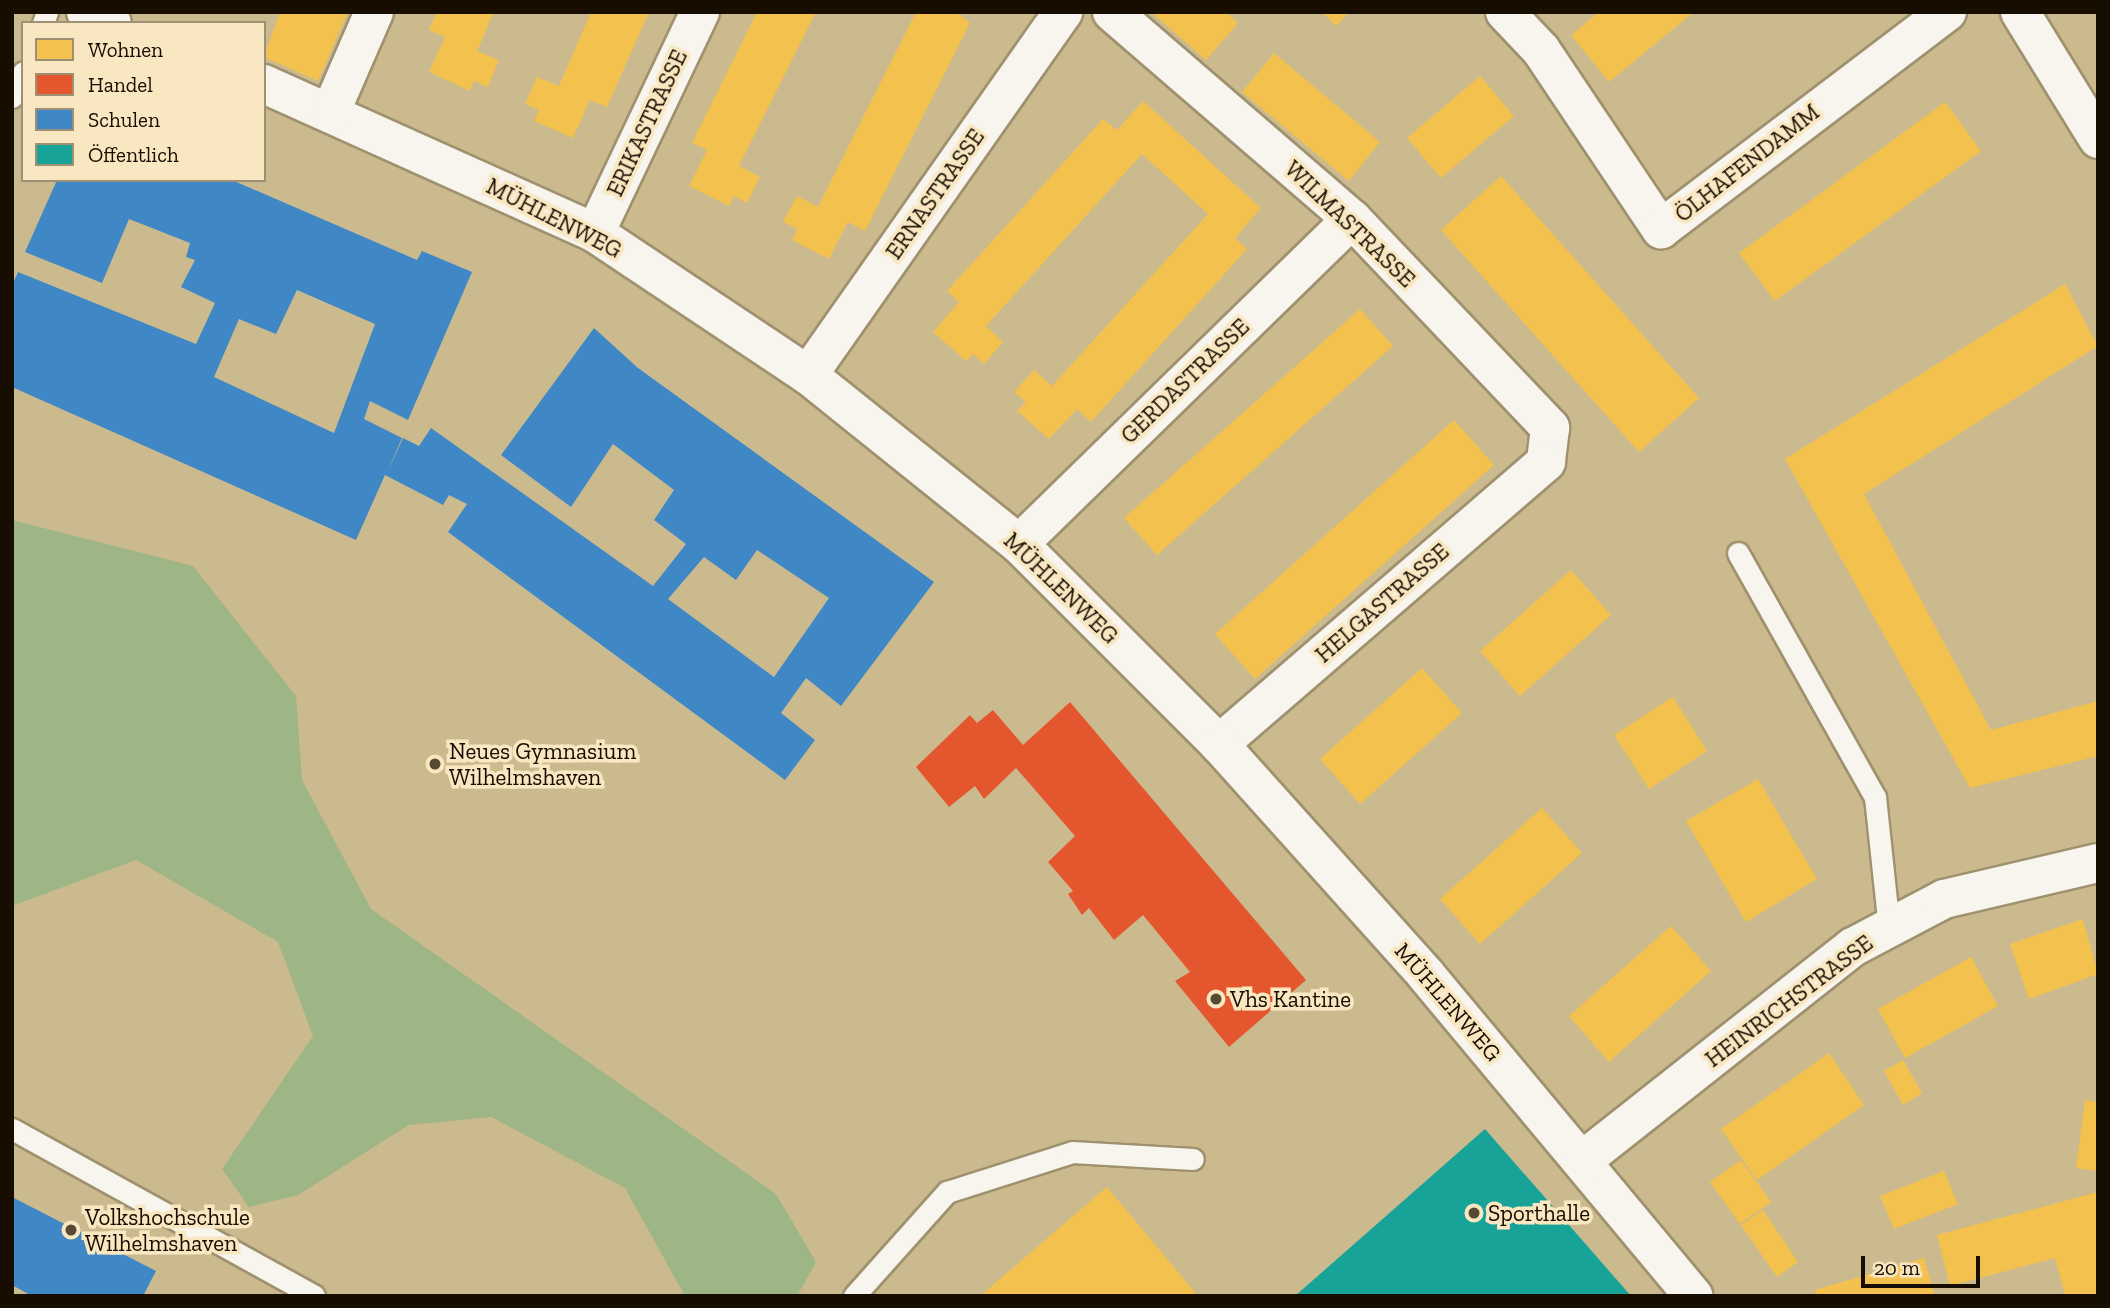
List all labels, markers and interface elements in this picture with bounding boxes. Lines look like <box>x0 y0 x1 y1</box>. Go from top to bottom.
legend <box>21 21 266 182</box>
text: Wohnen <box>88 37 163 62</box>
street label: ERIKASTRASSE <box>601 45 693 201</box>
text: Handel <box>88 72 153 97</box>
street label: ÖLHAFENDAMM <box>1669 98 1825 228</box>
text: Schulen <box>88 107 160 132</box>
street label: ERNASTRASSE <box>880 124 990 264</box>
text: Öffentlich <box>88 142 179 167</box>
street label: WILMASTRASSE <box>1279 155 1421 293</box>
street label: MÜHLENWEG <box>482 172 626 264</box>
street label: GERDASTRASSE <box>1115 313 1255 449</box>
street label: MÜHLENWEG <box>998 527 1124 649</box>
street label: HELGASTRASSE <box>1310 538 1454 668</box>
place label: Neues Gymnasium Wilhelmshaven <box>449 737 636 791</box>
marker: Neues Gymnasium Wilhelmshaven <box>427 756 443 772</box>
street label: HEINRICHSTRASSE <box>1700 929 1878 1073</box>
street label: MÜHLENWEG <box>1389 937 1507 1067</box>
place label: Vhs Kantine <box>1230 985 1351 1013</box>
marker: Vhs Kantine <box>1208 991 1224 1007</box>
place label: Sporthalle <box>1488 1199 1590 1227</box>
place label: Volkshochschule Wilhelmshaven <box>85 1203 250 1257</box>
marker: Sporthalle <box>1466 1205 1482 1221</box>
marker: Volkshochschule Wilhelmshaven <box>63 1222 79 1238</box>
scale bar <box>1865 1242 1984 1286</box>
text: 20 m <box>1874 1255 1920 1280</box>

